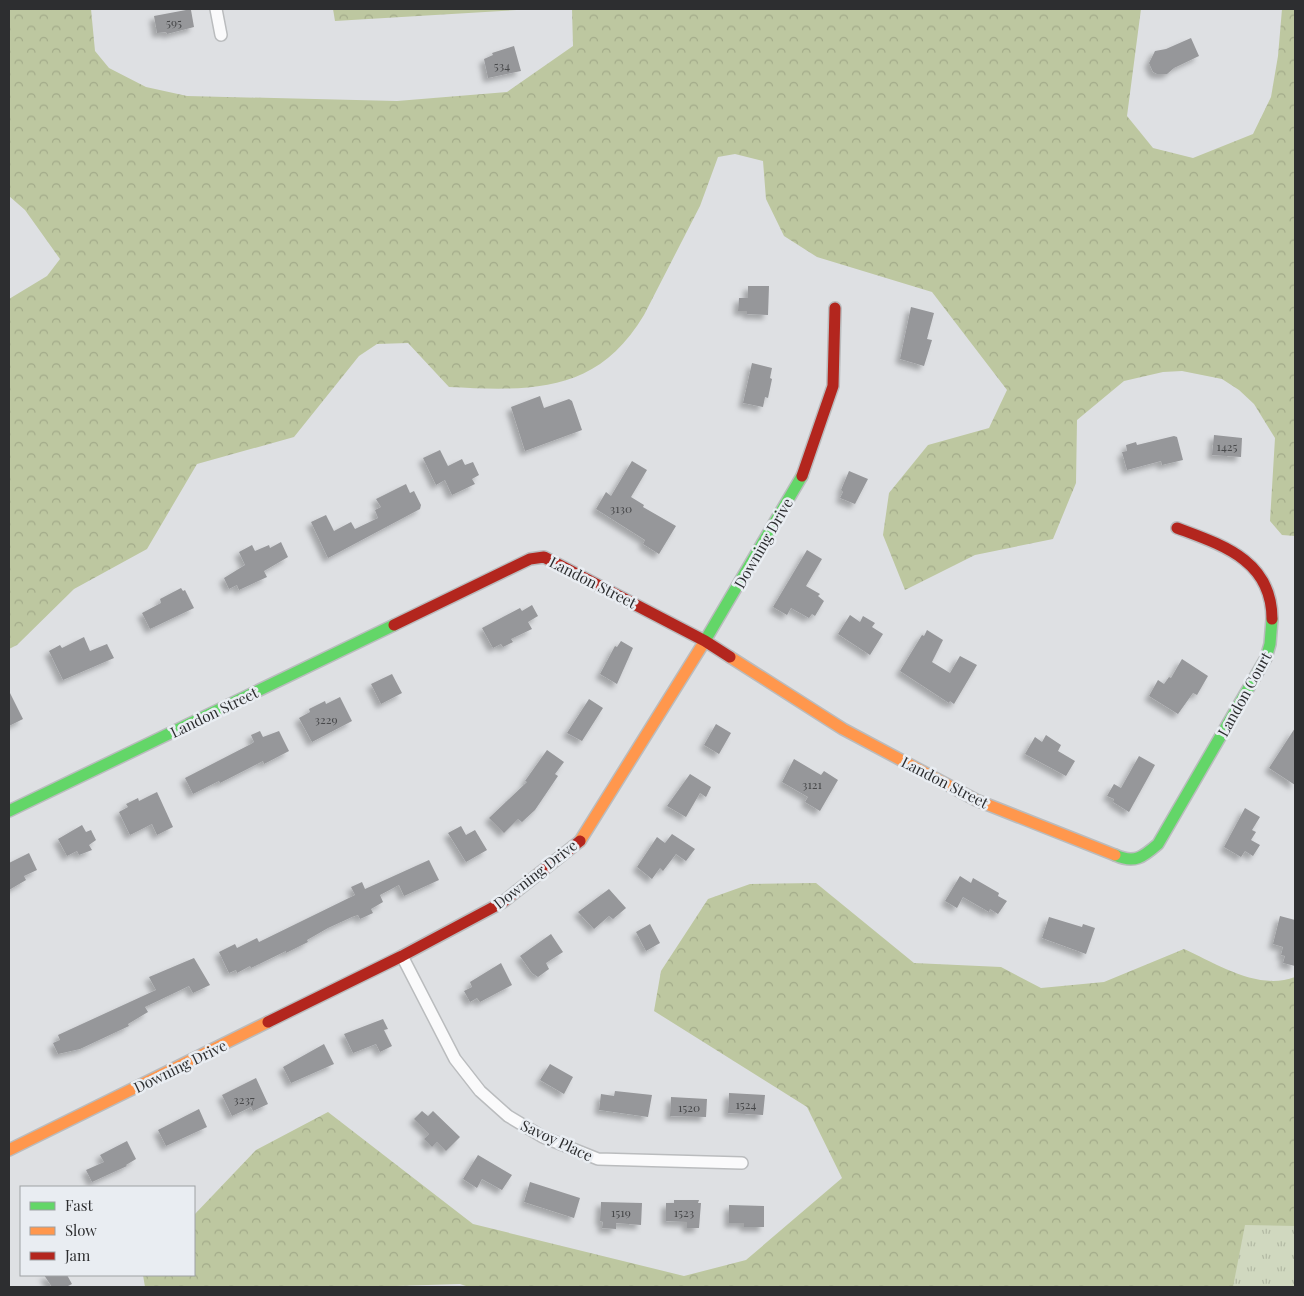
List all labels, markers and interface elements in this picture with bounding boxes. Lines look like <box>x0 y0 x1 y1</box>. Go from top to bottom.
house number: 595 <box>166 14 182 30</box>
house number: 534 <box>494 57 510 73</box>
house number: 1425 <box>1216 438 1238 454</box>
street label: Downing Drive <box>729 494 797 592</box>
house number: 3130 <box>610 500 632 516</box>
street label: Landon Street <box>546 551 641 613</box>
street label: Landon Court <box>1212 647 1276 740</box>
street label: Landon Street <box>167 682 262 742</box>
house number: 3229 <box>314 711 338 727</box>
street label: Landon Street <box>898 751 993 813</box>
house number: 3121 <box>802 776 823 792</box>
street label: Downing Drive <box>489 835 581 913</box>
street label: Downing Drive <box>130 1035 230 1097</box>
house number: 3237 <box>233 1091 255 1107</box>
house number: 1524 <box>736 1096 757 1112</box>
house number: 1520 <box>678 1099 700 1115</box>
street label: Savoy Place <box>518 1115 596 1165</box>
legend <box>20 1186 195 1276</box>
text: Fast <box>65 1195 94 1215</box>
house number: 1519 <box>611 1204 631 1220</box>
house number: 1523 <box>674 1204 694 1220</box>
text: Slow <box>65 1220 97 1240</box>
text: Jam <box>64 1245 91 1265</box>

